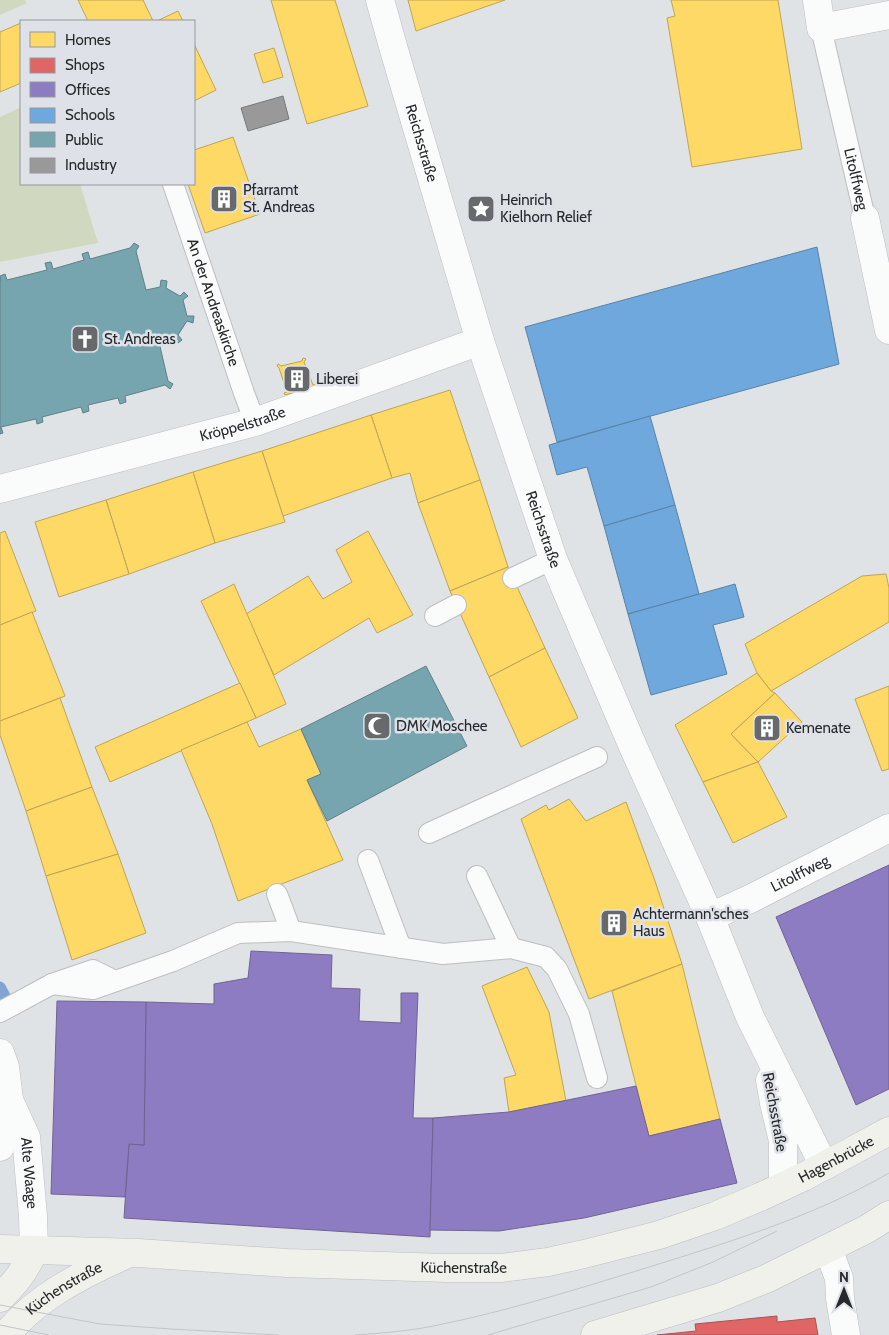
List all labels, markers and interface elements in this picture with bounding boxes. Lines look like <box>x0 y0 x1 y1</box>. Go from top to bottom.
legend <box>20 20 195 185</box>
text: Homes <box>65 31 111 49</box>
text: Shops <box>65 56 105 74</box>
text: Offices <box>65 81 110 99</box>
street label: Reichsstraße <box>402 102 442 184</box>
text: Schools <box>65 106 115 124</box>
text: Public <box>65 131 103 149</box>
street label: Litolffweg <box>840 146 872 212</box>
text: Industry <box>65 156 117 174</box>
place label: Pfarramt St. Andreas <box>243 181 315 216</box>
building icon: Pfarramt St. Andreas <box>209 184 239 214</box>
place label: Heinrich Kielhorn Relief <box>500 191 592 226</box>
place icon: Heinrich Kielhorn Relief <box>466 194 496 224</box>
street label: An der Andreaskirche <box>183 236 243 369</box>
church icon: St. Andreas <box>70 324 100 354</box>
place label: St. Andreas <box>104 330 176 348</box>
building icon: Liberei <box>282 364 312 394</box>
place label: Liberei <box>316 370 358 388</box>
street label: Kröppelstraße <box>198 403 288 445</box>
street label: Reichsstraße <box>522 488 565 571</box>
mosque icon: DMK Moschee <box>362 711 392 741</box>
building icon: Kemenate <box>752 713 782 743</box>
place label: DMK Moschee <box>396 717 488 735</box>
place label: Kemenate <box>786 719 851 737</box>
street label: Litolffweg <box>768 851 833 896</box>
place label: Achtermann'sches Haus <box>633 905 749 940</box>
building icon: Achtermann'sches Haus <box>599 908 629 938</box>
street label: Reichsstraße <box>759 1071 791 1153</box>
street label: Hagenbrücke <box>795 1132 877 1187</box>
street label: Alte Waage <box>17 1136 41 1210</box>
street label: Küchenstraße <box>22 1258 105 1319</box>
street label: Küchenstraße <box>420 1258 508 1277</box>
north arrow <box>819 1265 869 1315</box>
text: N <box>839 1268 849 1286</box>

